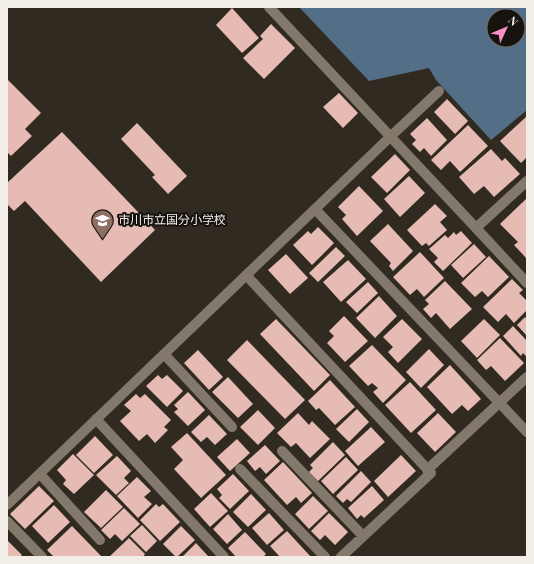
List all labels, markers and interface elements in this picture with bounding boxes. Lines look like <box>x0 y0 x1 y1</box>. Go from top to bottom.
north arrow <box>486 8 526 48</box>
text: N <box>505 13 522 29</box>
school or university icon: 市川市立国分小学校 <box>89 207 115 240</box>
place label: 市川市立国分小学校 <box>118 211 226 227</box>

